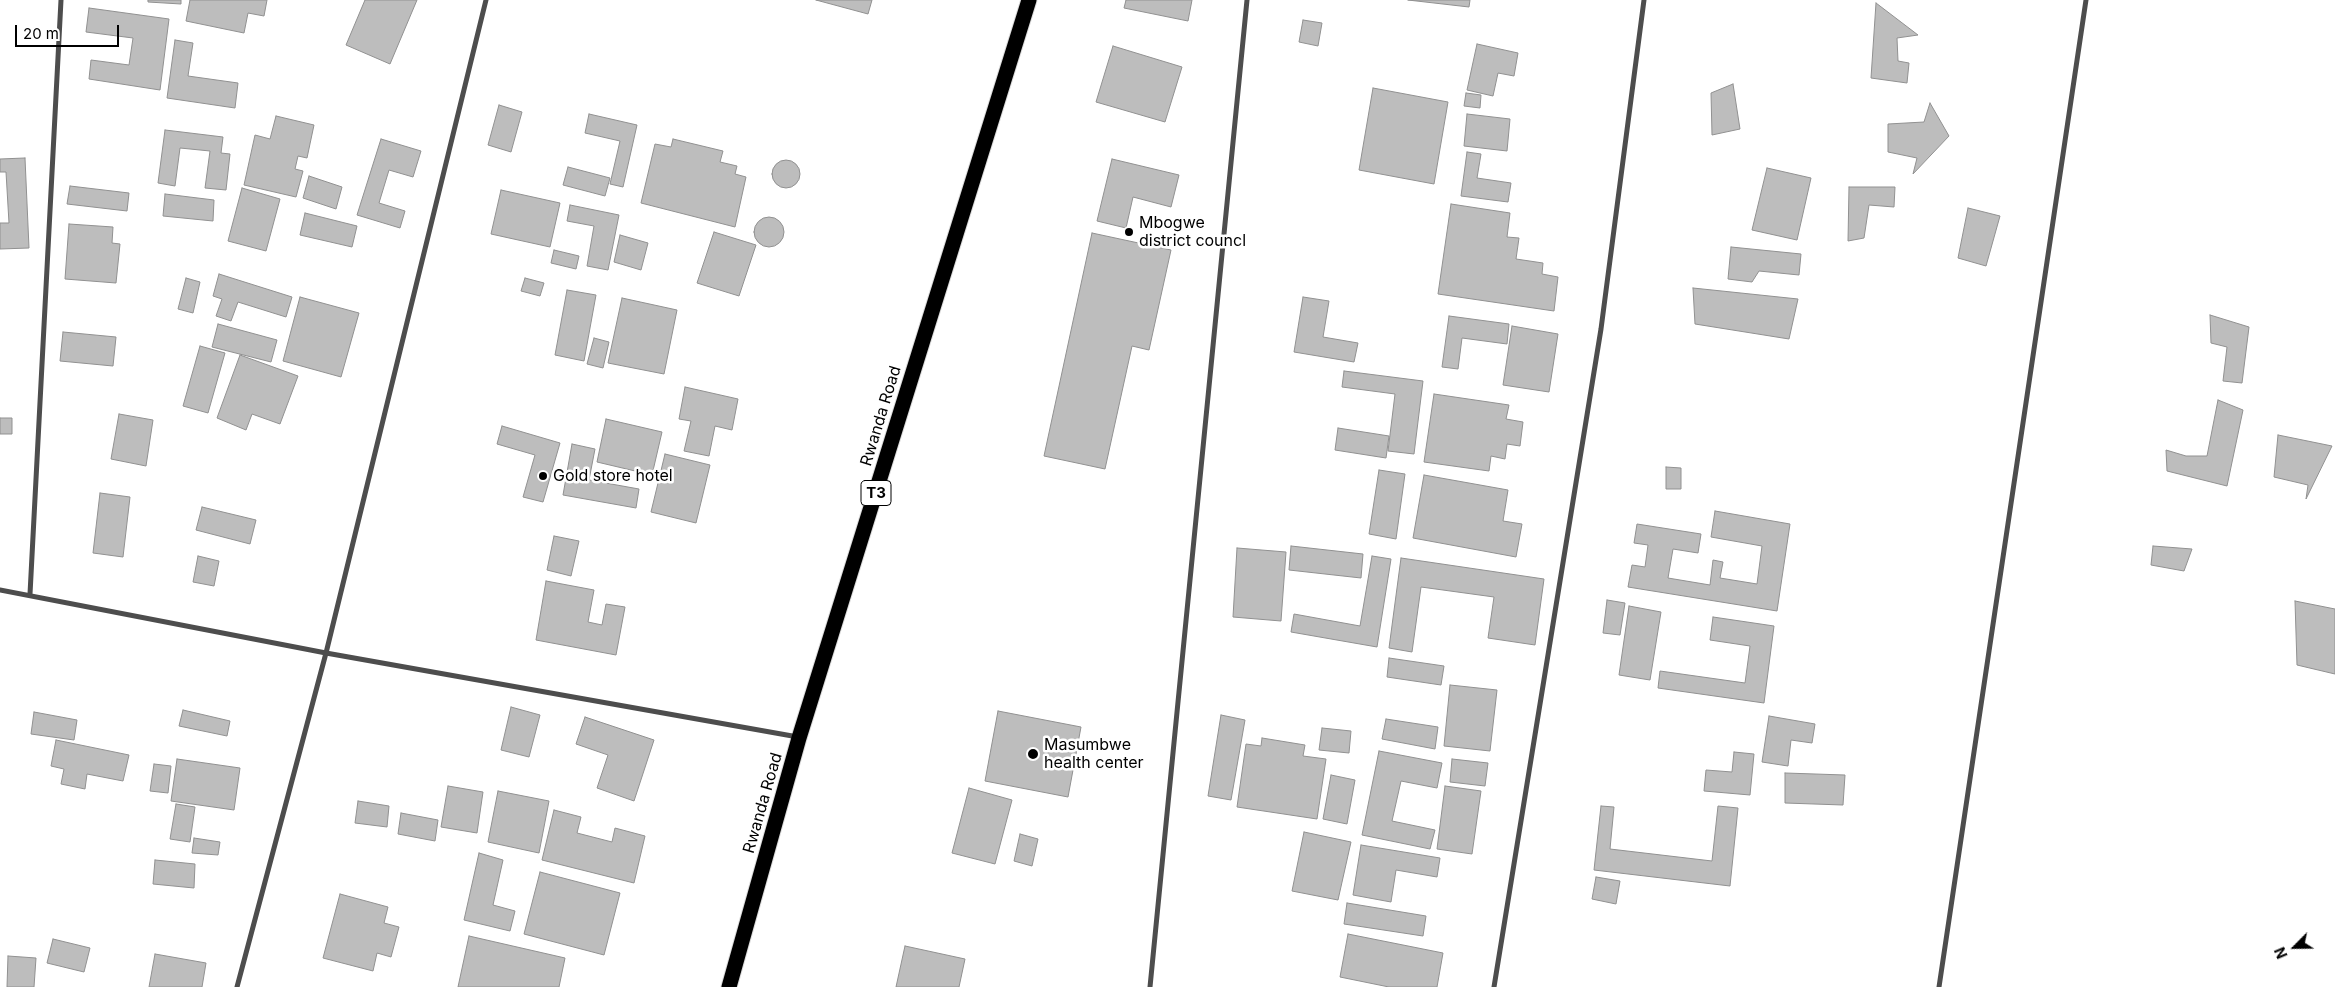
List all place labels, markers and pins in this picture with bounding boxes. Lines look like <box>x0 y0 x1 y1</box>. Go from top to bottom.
place label: Mbogwe district councl <box>1139 213 1246 251</box>
marker: Mbogwe district councl <box>1123 226 1135 238</box>
place label: Gold store hotel <box>553 466 673 486</box>
marker: Gold store hotel <box>537 470 549 482</box>
place label: Masumbwe health center <box>1044 735 1144 773</box>
marker: Masumbwe health center <box>1026 747 1040 761</box>

